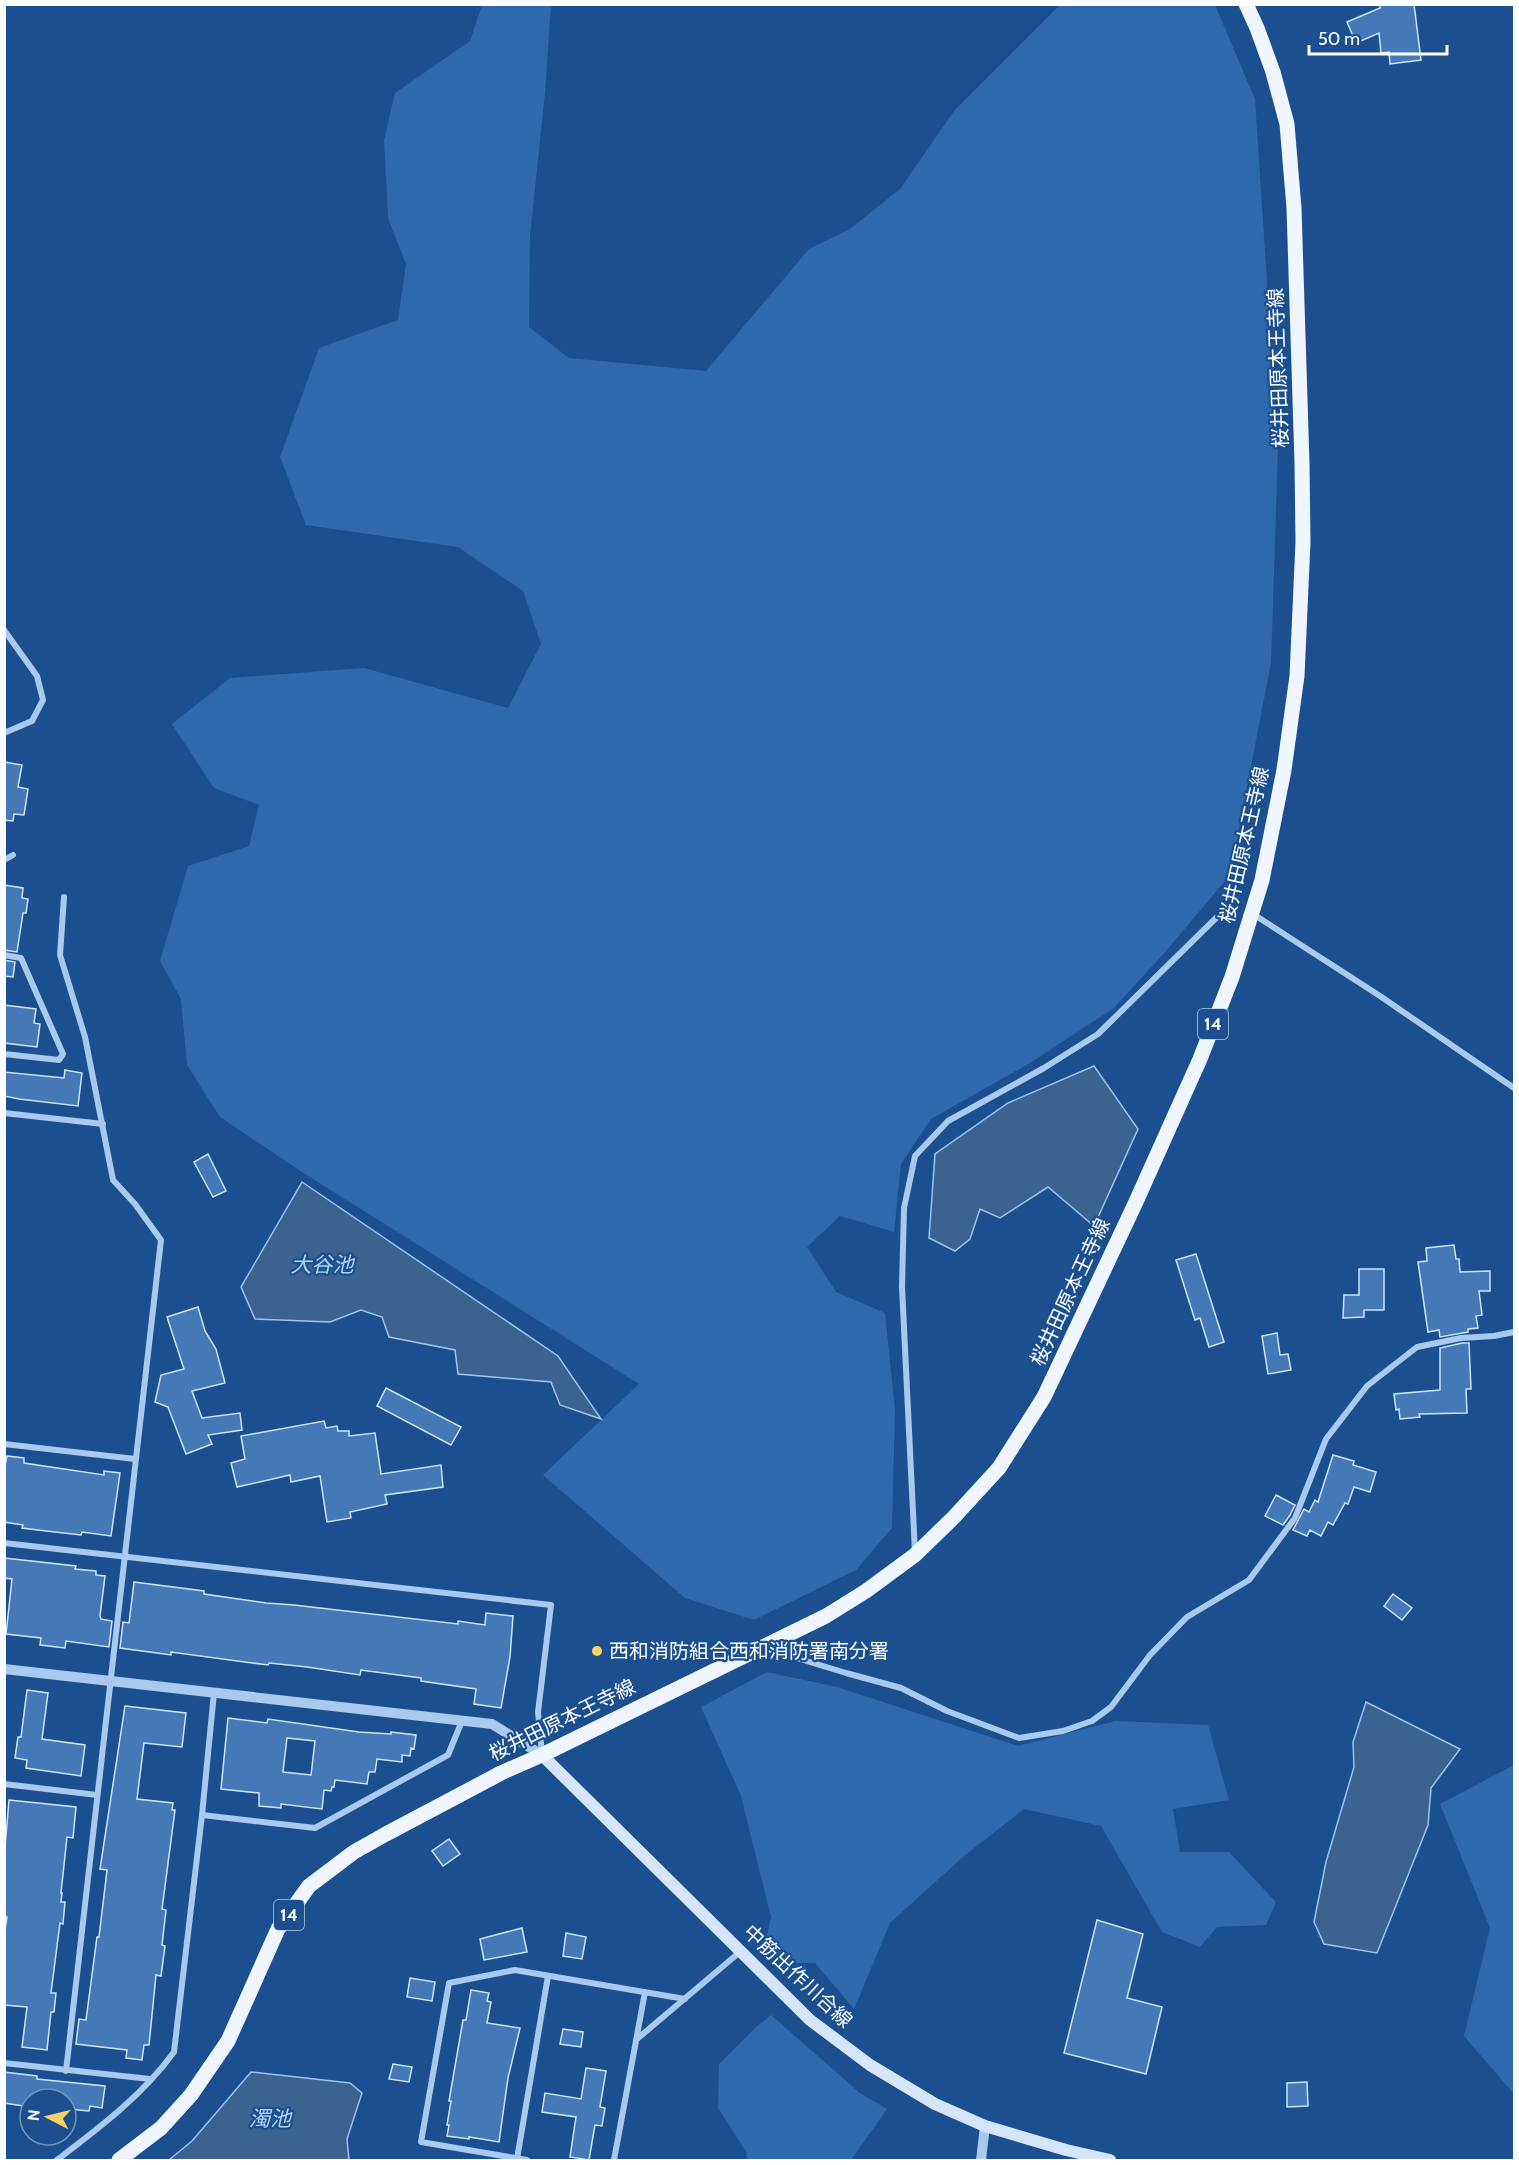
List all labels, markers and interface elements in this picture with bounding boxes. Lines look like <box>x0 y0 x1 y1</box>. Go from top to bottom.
scale bar <box>1309 18 1447 56</box>
text: 50 m <box>1318 28 1360 50</box>
street label: 桜井田原本王寺線 <box>1263 288 1293 448</box>
street label: 桜井田原本王寺線 <box>1214 764 1274 926</box>
road number: 14 <box>1198 1009 1228 1039</box>
street label: 桜井田原本王寺線 <box>1025 1214 1115 1370</box>
water label: 大谷池 <box>291 1252 355 1277</box>
place label: 西和消防組合西和消防署南分署 <box>609 1639 889 1663</box>
marker: 西和消防組合西和消防署南分署 <box>590 1644 604 1658</box>
street label: 桜井田原本王寺線 <box>485 1674 639 1766</box>
road number: 14 <box>274 1900 304 1930</box>
street label: 中筋出作川合線 <box>739 1919 857 2033</box>
north arrow <box>18 2087 78 2147</box>
water label: 濁池 <box>249 2106 293 2131</box>
text: N <box>23 2108 44 2122</box>

